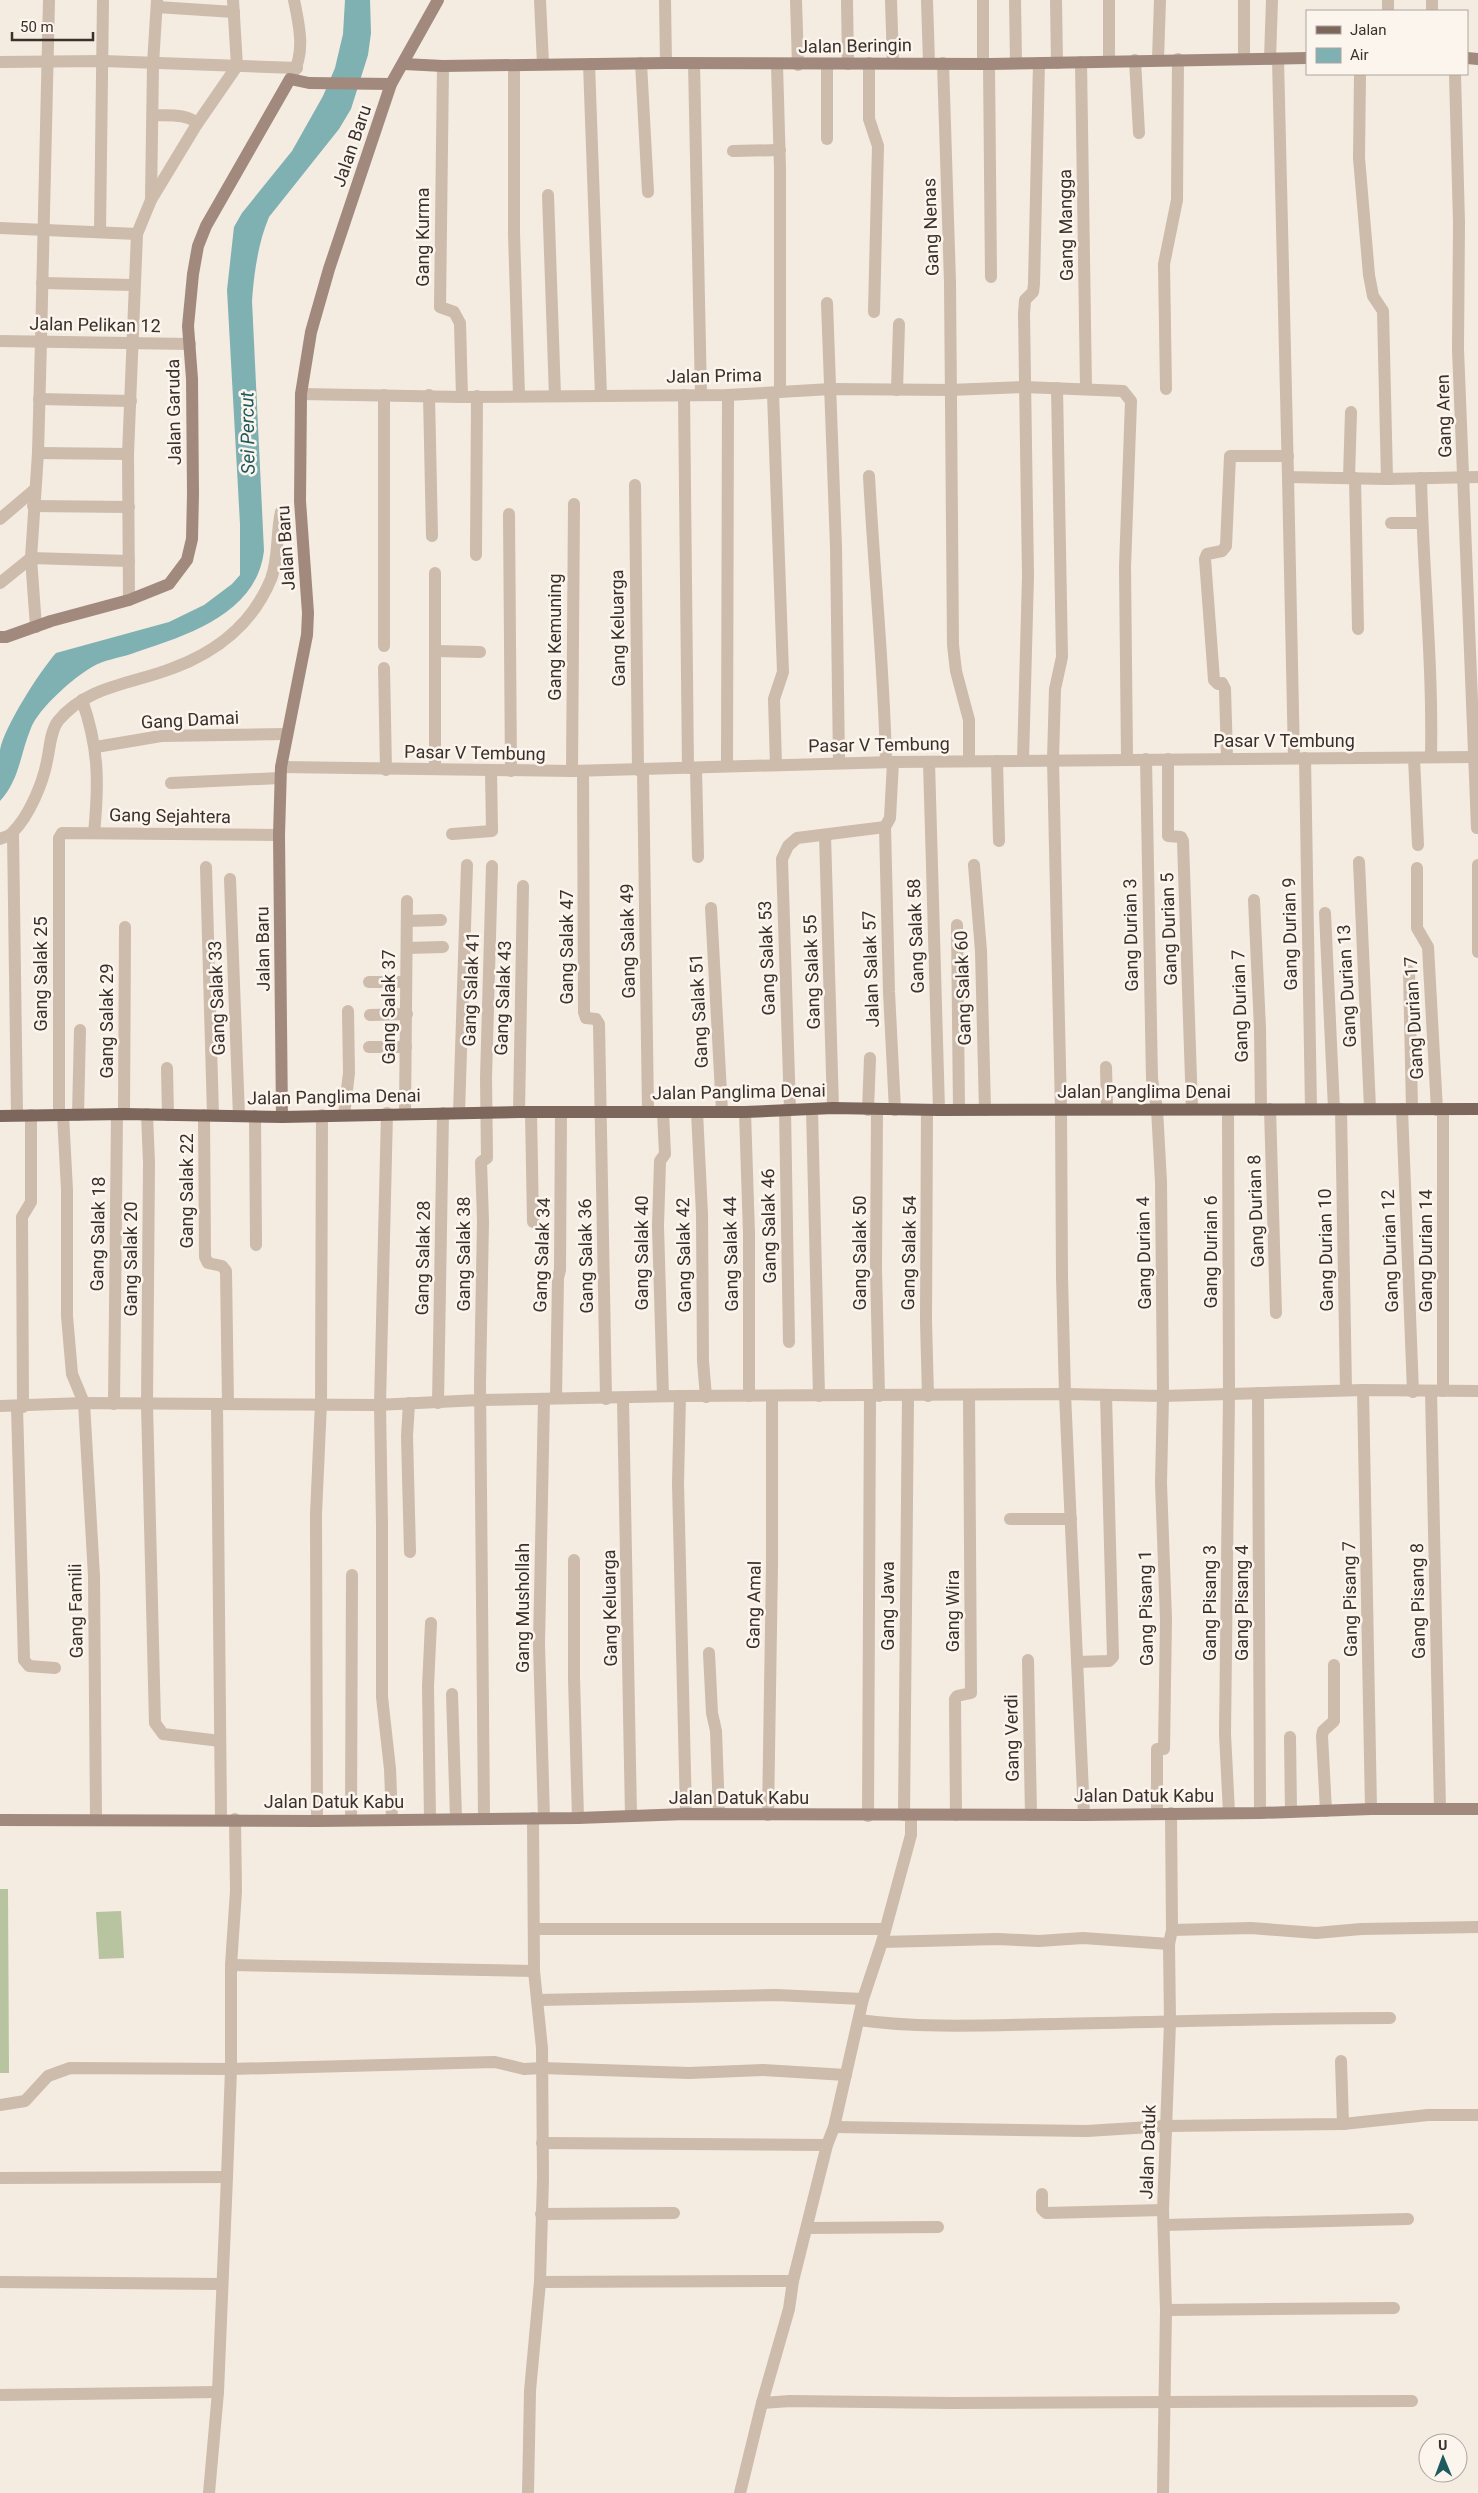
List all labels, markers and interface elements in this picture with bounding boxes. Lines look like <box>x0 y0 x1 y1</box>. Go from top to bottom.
scale bar <box>12 10 94 42</box>
legend <box>1306 10 1468 75</box>
text: 50 m <box>20 18 54 36</box>
text: Jalan <box>1350 21 1387 39</box>
street label: Jalan Beringin <box>798 34 912 57</box>
text: Air <box>1350 46 1369 64</box>
street label: Jalan Baru <box>328 102 375 190</box>
street label: Gang Mangga <box>1054 169 1077 281</box>
street label: Gang Nenas <box>918 178 943 276</box>
street label: Gang Kurma <box>412 187 433 287</box>
street label: Jalan Pelikan 12 <box>29 313 161 336</box>
street label: Jalan Garuda <box>162 359 185 465</box>
street label: Jalan Prima <box>666 364 762 387</box>
street label: Gang Aren <box>1432 374 1455 458</box>
water label: Sei Percut <box>235 390 260 475</box>
street label: Jalan Baru <box>272 505 299 591</box>
street label: Gang Keluarga <box>606 569 629 687</box>
street label: Gang Kemuning <box>544 573 565 701</box>
street label: Gang Damai <box>140 706 240 733</box>
street label: Pasar V Tembung <box>1213 730 1355 751</box>
street label: Pasar V Tembung <box>808 733 950 756</box>
street label: Pasar V Tembung <box>404 741 546 764</box>
street label: Gang Sejahtera <box>109 804 231 827</box>
street label: Gang Durian 5 <box>1156 872 1181 986</box>
street label: Gang Durian 9 <box>1278 877 1301 991</box>
street label: Gang Salak 58 <box>903 878 928 994</box>
street label: Gang Durian 3 <box>1119 878 1142 992</box>
street label: Gang Salak 49 <box>616 883 639 999</box>
street label: Gang Salak 47 <box>556 889 577 1005</box>
street label: Gang Salak 53 <box>754 900 779 1016</box>
street label: Jalan Baru <box>251 906 274 992</box>
street label: Jalan Salak 57 <box>858 910 883 1028</box>
street label: Gang Salak 55 <box>799 914 824 1030</box>
street label: Gang Salak 25 <box>30 916 51 1032</box>
street label: Gang Durian 13 <box>1333 924 1360 1048</box>
street label: Gang Salak 60 <box>950 930 975 1046</box>
street label: Gang Salak 41 <box>458 931 483 1047</box>
street label: Gang Salak 33 <box>204 940 229 1056</box>
street label: Gang Salak 43 <box>490 940 515 1056</box>
street label: Gang Salak 37 <box>378 949 399 1065</box>
street label: Gang Durian 7 <box>1227 949 1252 1063</box>
street label: Gang Salak 51 <box>685 953 712 1069</box>
street label: Gang Durian 17 <box>1400 956 1427 1080</box>
street label: Gang Salak 29 <box>96 963 117 1079</box>
street label: Jalan Panglima Denai <box>652 1079 826 1104</box>
street label: Jalan Panglima Denai <box>1057 1081 1231 1102</box>
street label: Jalan Panglima Denai <box>247 1084 421 1109</box>
street label: Gang Salak 22 <box>176 1133 197 1249</box>
street label: Gang Durian 8 <box>1243 1154 1268 1268</box>
street label: Gang Salak 46 <box>757 1168 780 1284</box>
street label: Gang Salak 18 <box>86 1176 109 1292</box>
street label: Gang Durian 10 <box>1314 1188 1337 1312</box>
street label: Gang Durian 12 <box>1377 1189 1402 1313</box>
street label: Gang Durian 14 <box>1415 1189 1436 1313</box>
street label: Gang Salak 40 <box>631 1195 652 1311</box>
street label: Gang Salak 50 <box>849 1195 870 1311</box>
street label: Gang Salak 54 <box>897 1195 920 1311</box>
street label: Gang Durian 6 <box>1200 1195 1221 1309</box>
street label: Gang Salak 38 <box>453 1196 474 1312</box>
street label: Gang Salak 44 <box>719 1196 742 1312</box>
street label: Gang Durian 4 <box>1132 1196 1155 1310</box>
street label: Gang Salak 34 <box>529 1197 554 1313</box>
street label: Gang Salak 42 <box>672 1197 695 1313</box>
street label: Gang Salak 36 <box>574 1198 597 1314</box>
street label: Gang Salak 28 <box>411 1200 434 1316</box>
street label: Gang Salak 20 <box>120 1201 141 1317</box>
street label: Gang Pisang 7 <box>1338 1541 1361 1657</box>
street label: Gang Mushollah <box>512 1543 533 1673</box>
street label: Gang Pisang 8 <box>1406 1543 1429 1659</box>
street label: Gang Pisang 3 <box>1199 1545 1220 1661</box>
street label: Gang Pisang 4 <box>1231 1545 1252 1661</box>
street label: Gang Keluarga <box>598 1549 621 1667</box>
street label: Gang Pisang 1 <box>1134 1550 1157 1666</box>
street label: Gang Amal <box>742 1561 765 1649</box>
street label: Gang Jawa <box>877 1561 898 1651</box>
street label: Gang Famili <box>64 1563 87 1659</box>
street label: Gang Wira <box>942 1570 963 1652</box>
street label: Gang Verdi <box>1000 1694 1023 1782</box>
street label: Jalan Datuk Kabu <box>1074 1785 1214 1806</box>
street label: Jalan Datuk Kabu <box>669 1787 809 1808</box>
street label: Jalan Datuk Kabu <box>264 1791 404 1812</box>
street label: Jalan Datuk <box>1135 2103 1160 2200</box>
north arrow <box>1418 2433 1468 2483</box>
text: U <box>1438 2437 1448 2453</box>

